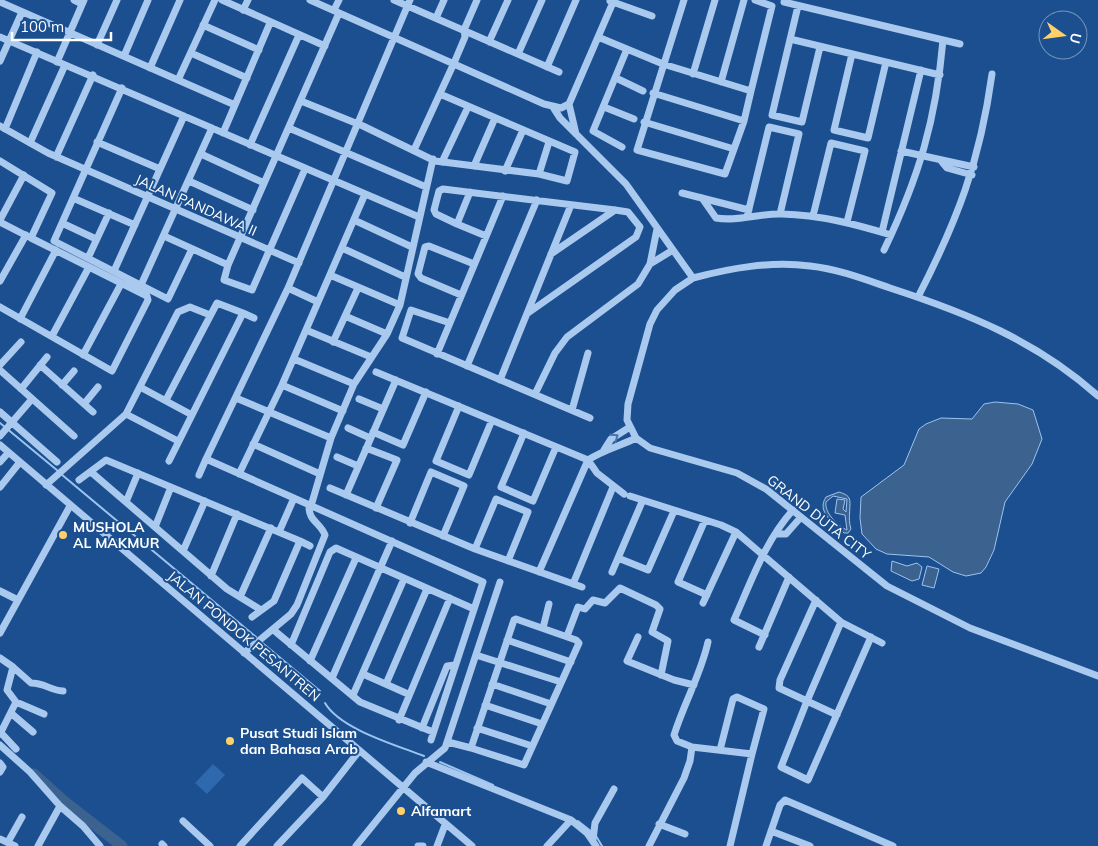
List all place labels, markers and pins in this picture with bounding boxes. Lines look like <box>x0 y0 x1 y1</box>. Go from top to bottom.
place label: MUSHOLA AL MAKMUR <box>73 518 160 552</box>
marker: MUSHOLA AL MAKMUR <box>57 529 69 541</box>
place label: Pusat Studi Islam dan Bahasa Arab <box>240 724 358 758</box>
marker: Pusat Studi Islam dan Bahasa Arab <box>224 735 236 747</box>
place label: Alfamart <box>411 802 472 820</box>
marker: Alfamart <box>395 805 407 817</box>

